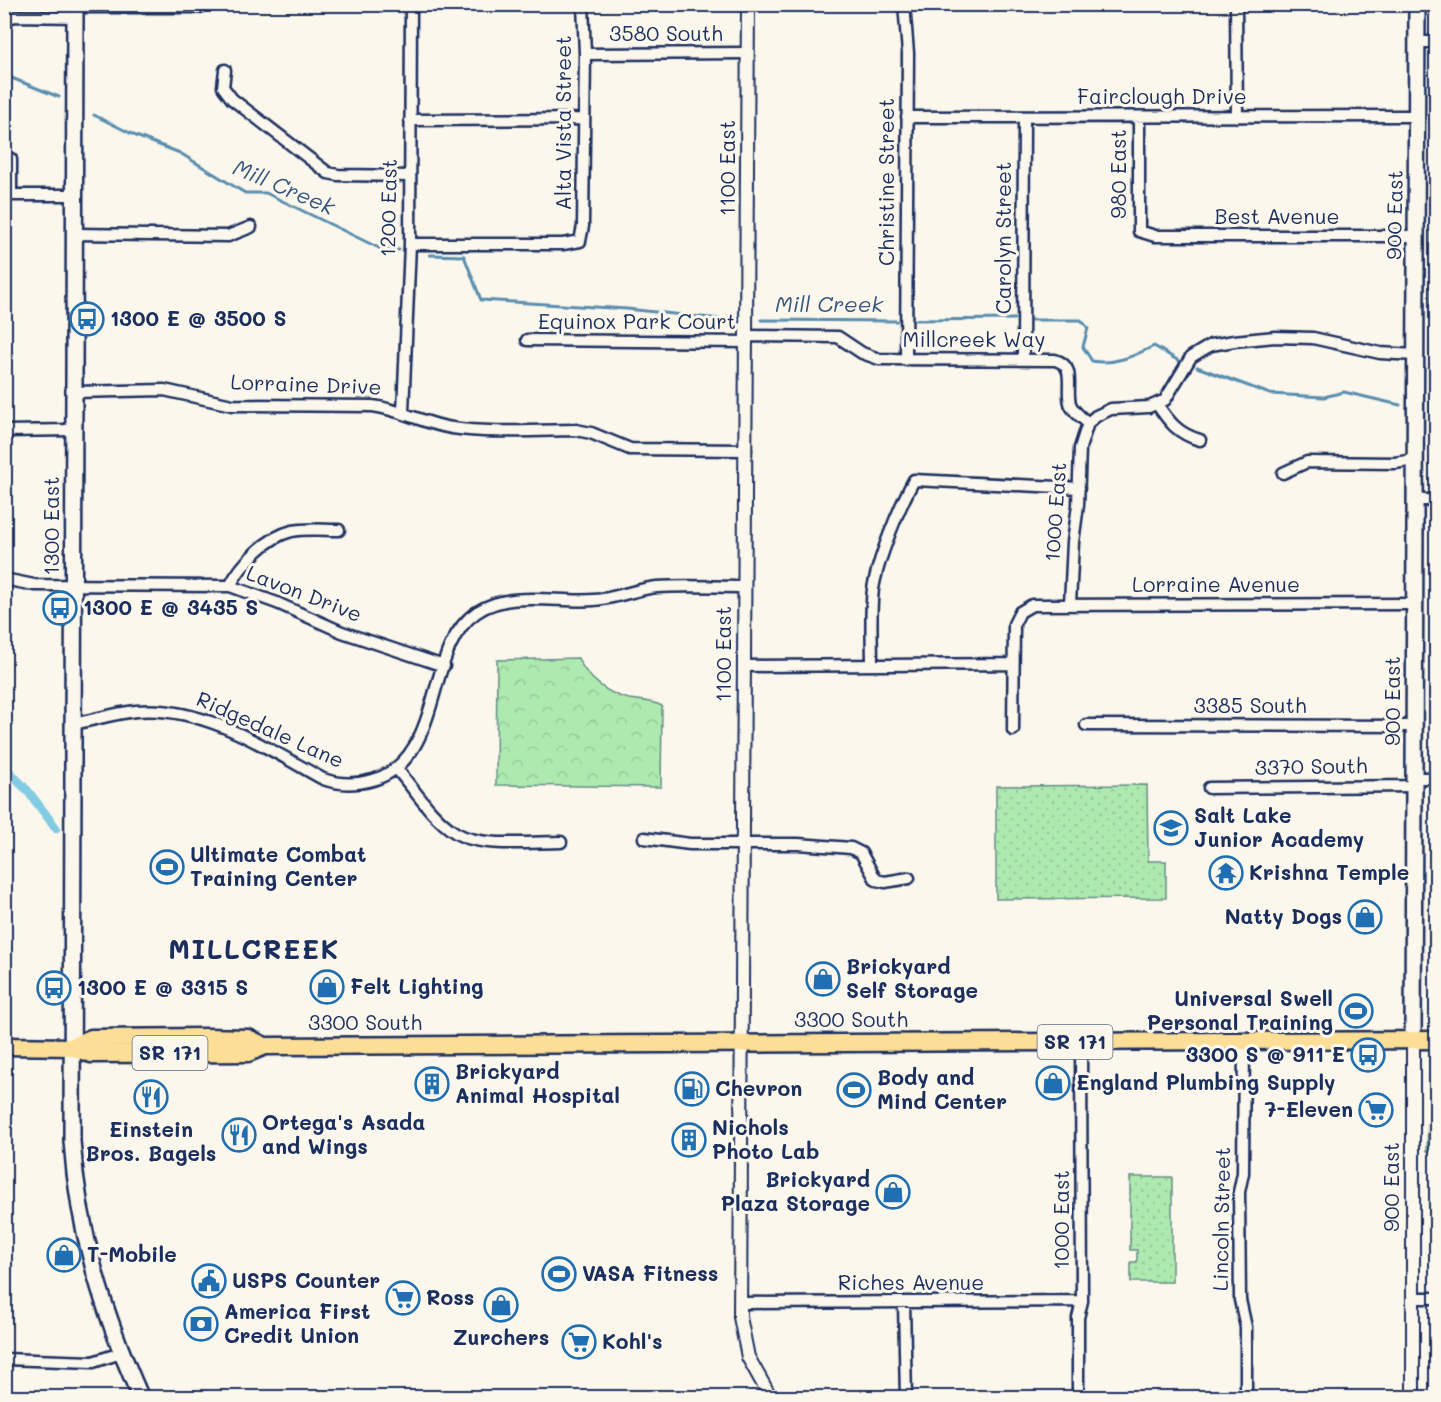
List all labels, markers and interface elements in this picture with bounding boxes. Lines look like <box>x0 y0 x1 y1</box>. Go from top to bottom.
street label: 3580 South <box>609 19 723 46</box>
street label: Alta Vista Street <box>549 36 576 210</box>
street label: Fairclough Drive <box>1077 82 1247 109</box>
street label: Christine Street <box>872 98 899 266</box>
street label: 1100 East <box>713 120 740 216</box>
street label: 980 East <box>1104 129 1131 219</box>
water label: Mill Creek <box>229 152 341 222</box>
street label: 1200 East <box>373 159 402 257</box>
street label: Carolyn Street <box>989 162 1016 314</box>
street label: 900 East <box>1379 170 1408 260</box>
street label: Best Avenue <box>1215 202 1339 229</box>
water label: Mill Creek <box>775 289 884 318</box>
bus stop icon: 1300 E @ 3500 S <box>69 301 105 337</box>
place label: 1300 E @ 3500 S <box>110 304 287 331</box>
street label: Equinox Park Court <box>538 307 736 334</box>
street label: Millcreek Way <box>903 325 1045 352</box>
street label: Lorraine Drive <box>230 367 382 400</box>
street label: 1000 East <box>1038 461 1071 562</box>
street label: 1300 East <box>37 477 64 575</box>
street label: Lavon Drive <box>243 558 366 627</box>
street label: Lorraine Avenue <box>1132 570 1300 597</box>
bus stop icon: 1300 E @ 3435 S <box>42 590 78 626</box>
place label: 1300 E @ 3435 S <box>83 593 258 620</box>
street label: 1100 East <box>709 606 736 702</box>
street label: 900 East <box>1378 656 1405 746</box>
street label: Ridgedale Lane <box>193 684 349 773</box>
street label: 3385 South <box>1193 691 1307 718</box>
street label: 3370 South <box>1254 751 1368 780</box>
place label: Salt Lake Junior Academy <box>1194 801 1364 853</box>
school or university icon: Salt Lake Junior Academy <box>1153 810 1189 846</box>
place label: Ultimate Combat Training Center <box>190 840 366 891</box>
sports icon: Ultimate Combat Training Center <box>149 849 185 885</box>
temple icon: Krishna Temple <box>1208 855 1244 891</box>
place label: Krishna Temple <box>1249 858 1409 885</box>
shop icon: Natty Dogs <box>1347 899 1383 935</box>
place label: Natty Dogs <box>1225 902 1342 930</box>
district label: MILLCREEK <box>168 931 340 966</box>
place label: Brickyard Self Storage <box>846 952 978 1003</box>
shop icon: Brickyard Self Storage <box>805 961 841 997</box>
shop icon: Felt Lighting <box>309 969 345 1005</box>
bus stop icon: 1300 E @ 3315 S <box>36 970 72 1006</box>
place label: Felt Lighting <box>350 972 484 999</box>
place label: 1300 E @ 3315 S <box>77 973 248 1000</box>
place label: Universal Swell Personal Training <box>1147 984 1333 1035</box>
sports icon: Universal Swell Personal Training <box>1338 993 1374 1029</box>
street label: 3300 South <box>794 1005 908 1032</box>
street label: 3300 South <box>308 1008 422 1035</box>
road number: SR 171 <box>1038 1025 1112 1059</box>
road number: SR 171 <box>132 1036 207 1070</box>
bus stop icon: 3300 S @ 911 E <box>1350 1037 1386 1073</box>
place label: 3300 S @ 911 E <box>1186 1040 1345 1067</box>
place label: Brickyard Animal Hospital <box>455 1057 620 1108</box>
place label: Body and Mind Center <box>877 1063 1007 1114</box>
shop icon: England Plumbing Supply <box>1035 1065 1071 1101</box>
building icon: Brickyard Animal Hospital <box>414 1066 450 1102</box>
place label: England Plumbing Supply <box>1076 1068 1335 1096</box>
fuel station icon: Chevron <box>674 1071 710 1107</box>
sports icon: Body and Mind Center <box>836 1072 872 1108</box>
place label: Chevron <box>715 1074 802 1101</box>
restaurant icon: Einstein Bros. Bagels <box>133 1079 169 1115</box>
supermarket icon: 7-Eleven <box>1358 1092 1394 1128</box>
place label: 7-Eleven <box>1265 1095 1353 1122</box>
place label: Ortega's Asada and Wings <box>262 1108 425 1159</box>
place label: Nichols Photo Lab <box>712 1113 819 1164</box>
place label: Einstein Bros. Bagels <box>86 1115 216 1166</box>
restaurant icon: Ortega's Asada and Wings <box>221 1117 257 1153</box>
building icon: Nichols Photo Lab <box>671 1122 707 1158</box>
street label: 900 East <box>1377 1142 1404 1232</box>
street label: Lincoln Street <box>1206 1147 1235 1291</box>
place label: Brickyard Plaza Storage <box>721 1165 870 1216</box>
street label: 1000 East <box>1047 1170 1074 1270</box>
shop icon: Brickyard Plaza Storage <box>875 1174 911 1210</box>
shop icon: T-Mobile <box>46 1237 82 1273</box>
place label: T-Mobile <box>87 1240 177 1267</box>
sports icon: VASA Fitness <box>541 1256 577 1292</box>
place label: VASA Fitness <box>582 1259 718 1286</box>
public building icon: USPS Counter <box>191 1263 227 1299</box>
place label: USPS Counter <box>232 1266 380 1293</box>
street label: Riches Avenue <box>838 1268 984 1295</box>
supermarket icon: Ross <box>385 1280 421 1316</box>
place label: Ross <box>426 1283 474 1310</box>
shop icon: Zurchers <box>483 1287 519 1323</box>
place label: America First Credit Union <box>224 1297 370 1348</box>
bank icon: America First Credit Union <box>183 1306 219 1342</box>
place label: Zurchers <box>453 1323 549 1350</box>
supermarket icon: Kohl's <box>561 1324 597 1360</box>
place label: Kohl's <box>602 1327 663 1354</box>

